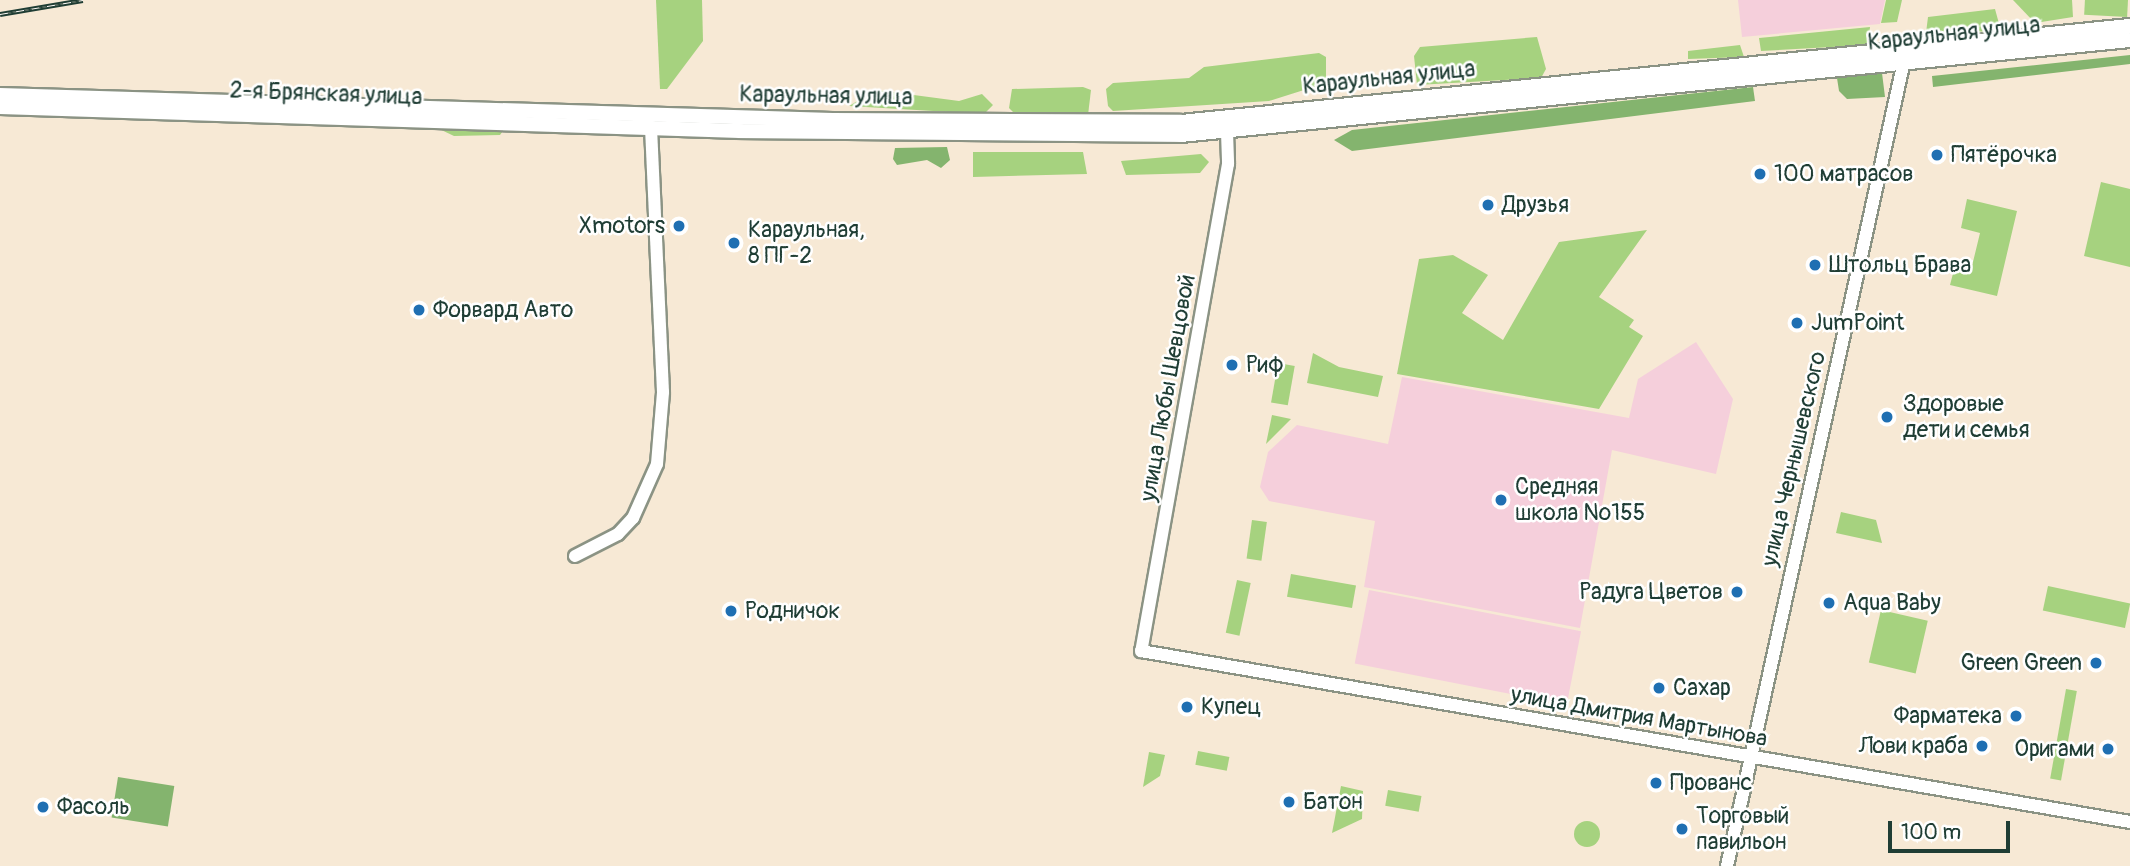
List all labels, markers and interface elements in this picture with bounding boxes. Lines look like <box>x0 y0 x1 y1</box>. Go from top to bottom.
street label: Караульная улица <box>1866 11 2042 57</box>
street label: Караульная улица <box>1301 55 1477 101</box>
street label: 2-я Брянская улица <box>229 77 423 111</box>
street label: Караульная улица <box>739 81 913 111</box>
place label: Пятёрочка <box>1951 141 2057 169</box>
marker: Пятёрочка <box>1929 147 1945 163</box>
place label: 100 матрасов <box>1774 160 1914 188</box>
marker: 100 матрасов <box>1752 166 1768 182</box>
place label: Друзья <box>1502 191 1569 219</box>
marker: Друзья <box>1480 197 1496 213</box>
place label: Xmotors <box>579 212 665 240</box>
place label: Караульная, 8 ПГ-2 <box>748 216 865 270</box>
marker: Xmotors <box>671 218 687 234</box>
marker: Караульная, 8 ПГ-2 <box>726 235 742 251</box>
place label: Штольц Брава <box>1829 251 1971 279</box>
marker: Штольц Брава <box>1807 257 1823 273</box>
street label: улица Любы Шевцовой <box>1134 272 1202 504</box>
place label: Форвард Авто <box>433 296 573 324</box>
marker: Форвард Авто <box>411 302 427 318</box>
place label: JumPoint <box>1811 309 1904 337</box>
marker: JumPoint <box>1789 315 1805 331</box>
street label: улица Чернышевского <box>1756 349 1832 569</box>
place label: Риф <box>1246 351 1284 379</box>
marker: Риф <box>1224 357 1240 373</box>
place label: Здоровые дети и семья <box>1903 390 2030 444</box>
marker: Здоровые дети и семья <box>1877 407 1897 427</box>
place label: Средняя школа №155 <box>1515 473 1645 527</box>
marker: Средняя школа №155 <box>1493 492 1509 508</box>
place label: Радуга Цветов <box>1580 578 1723 606</box>
marker: Радуга Цветов <box>1729 584 1745 600</box>
place label: Aqua Baby <box>1843 589 1941 617</box>
marker: Aqua Baby <box>1821 595 1837 611</box>
place label: Родничок <box>745 597 840 625</box>
marker: Родничок <box>723 603 739 619</box>
place label: Green Green <box>1961 649 2082 677</box>
marker: Green Green <box>2088 655 2104 671</box>
place label: Сахар <box>1673 674 1731 702</box>
marker: Сахар <box>1651 680 1667 696</box>
street label: улица Дмитрия Мартынова <box>1509 681 1769 753</box>
place label: Купец <box>1201 693 1262 721</box>
marker: Купец <box>1179 699 1195 715</box>
place label: Фарматека <box>1894 702 2002 730</box>
marker: Фарматека <box>2008 708 2024 724</box>
place label: Лови краба <box>1859 732 1968 760</box>
place label: Оригами <box>2014 735 2094 763</box>
marker: Лови краба <box>1974 738 1990 754</box>
marker: Оригами <box>2100 741 2116 757</box>
place label: Прованс <box>1670 769 1752 797</box>
marker: Прованс <box>1648 775 1664 791</box>
place label: Батон <box>1303 788 1363 816</box>
place label: Фасоль <box>57 793 130 821</box>
marker: Батон <box>1281 794 1297 810</box>
marker: Фасоль <box>35 799 51 815</box>
place label: Торговый павильон <box>1696 802 1789 856</box>
scale bar <box>1892 806 2014 850</box>
text: 100 m <box>1901 819 1961 846</box>
marker: Торговый павильон <box>1674 821 1690 837</box>

